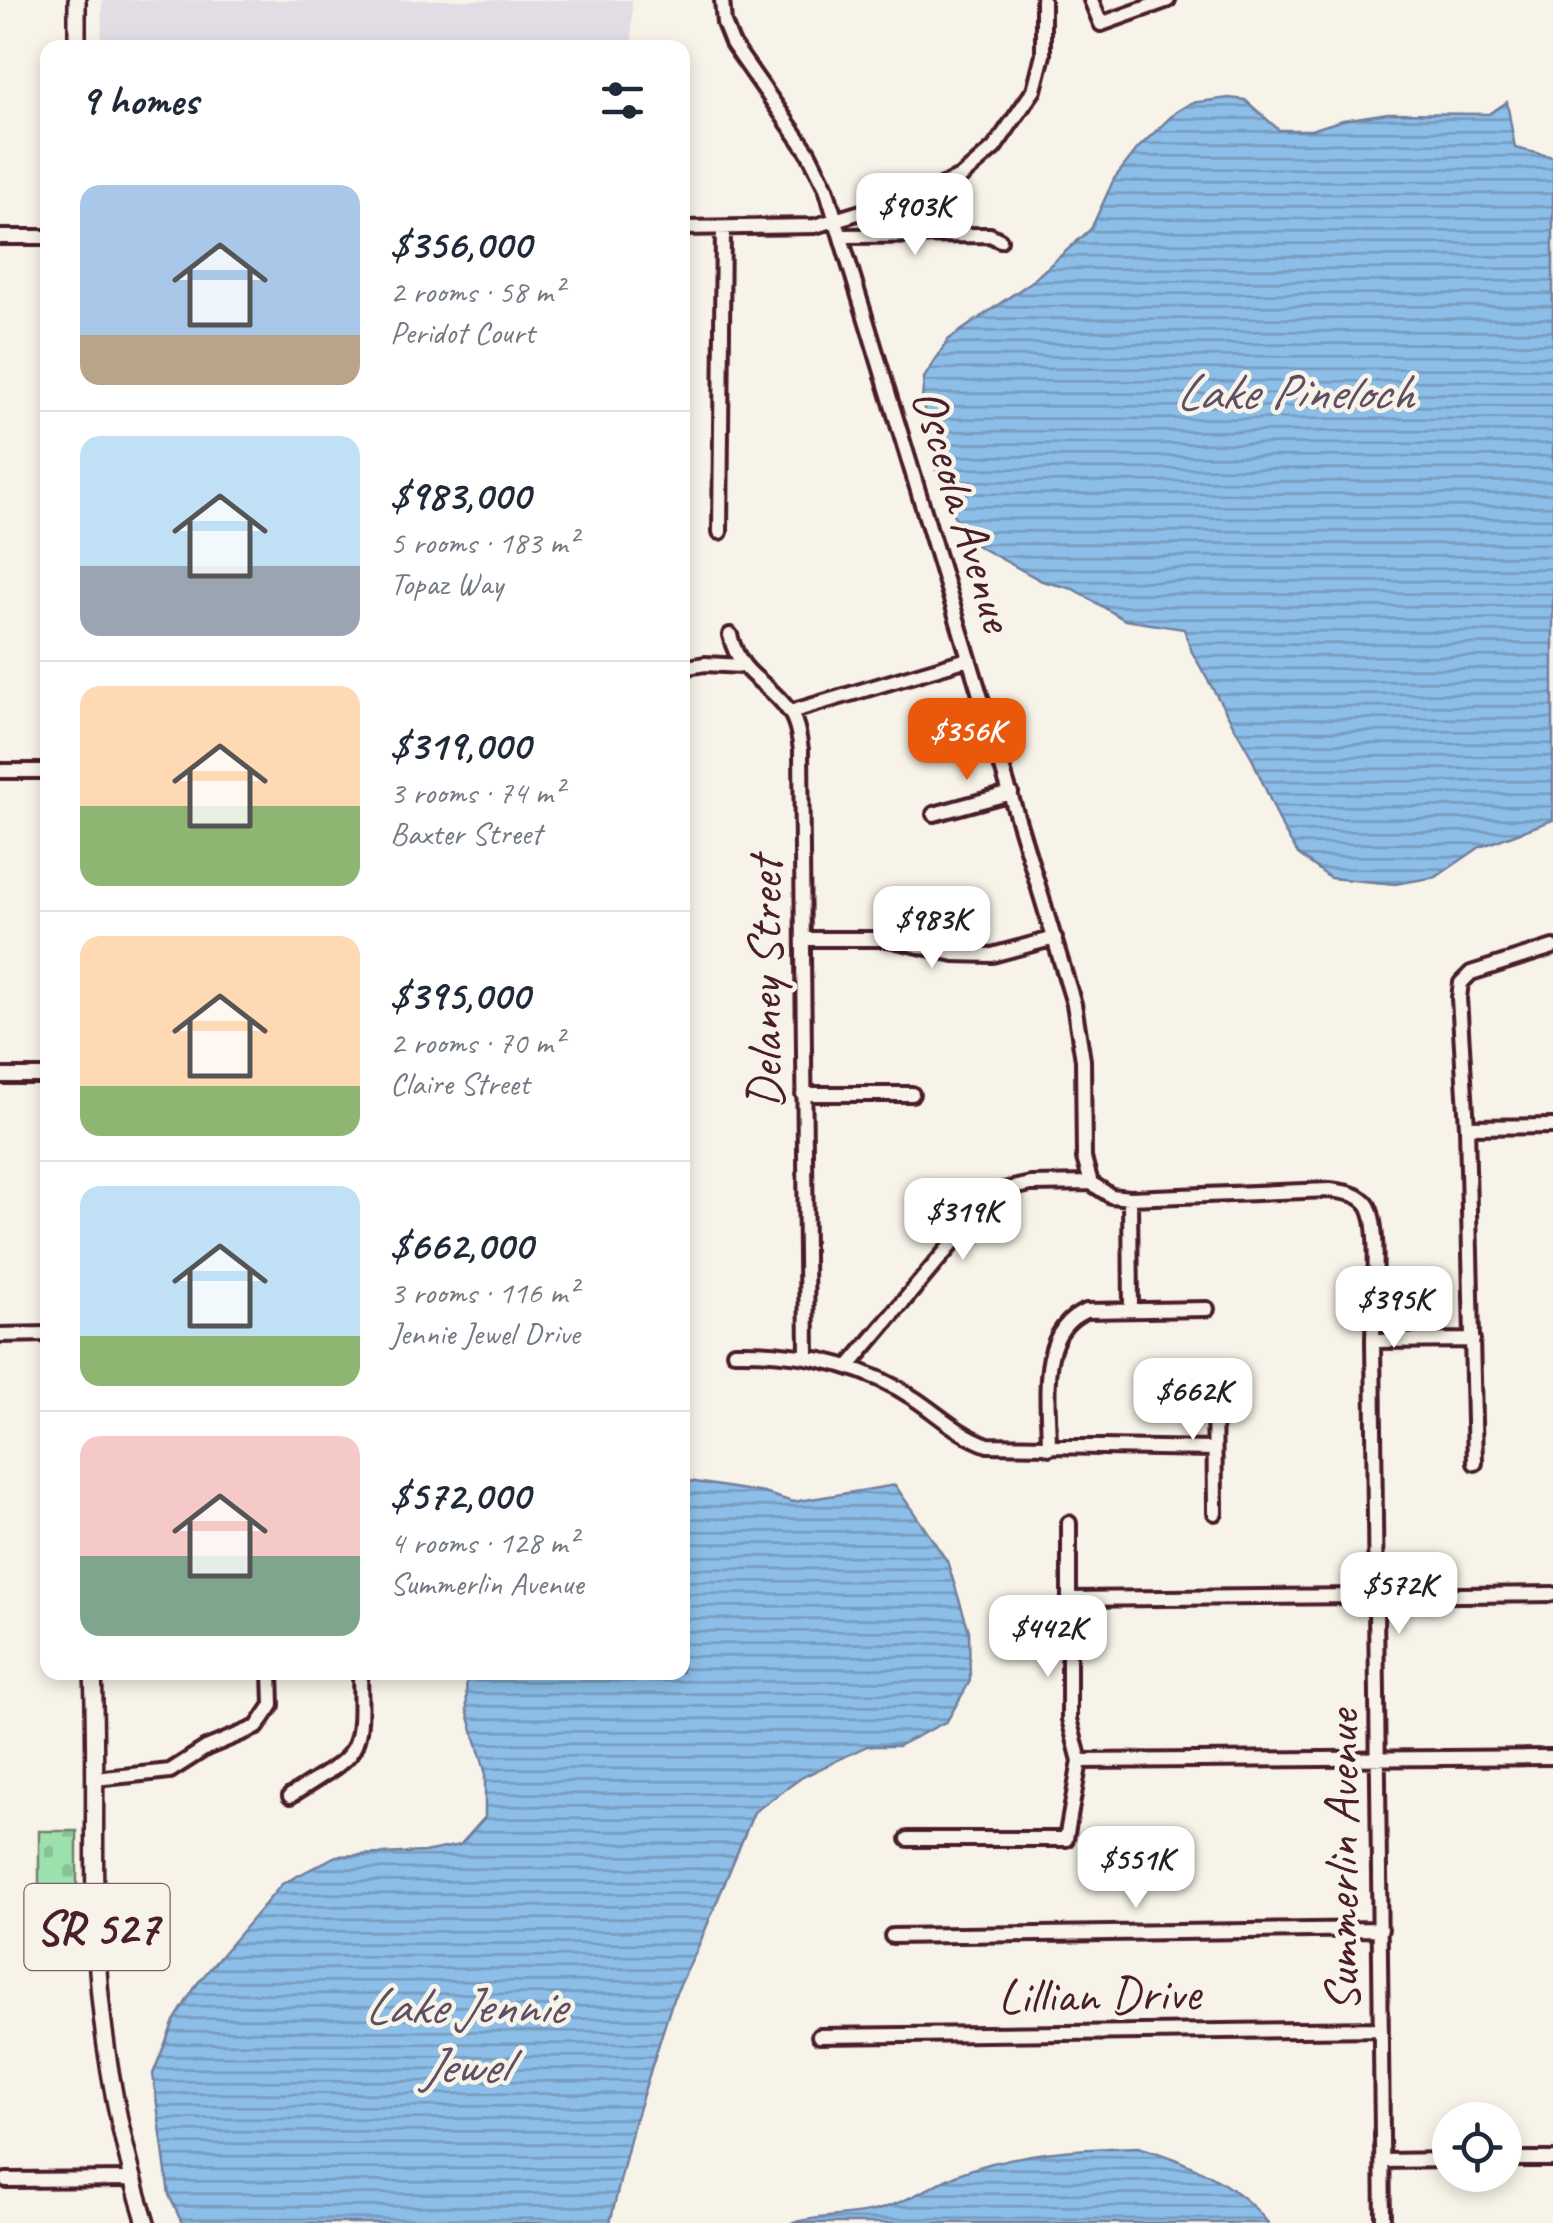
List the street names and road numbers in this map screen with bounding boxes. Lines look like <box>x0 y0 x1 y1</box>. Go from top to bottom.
street label: Osceola Avenue <box>897 381 1031 641</box>
street label: Delaney Street <box>733 851 796 1109</box>
street label: Summerlin Avenue <box>1310 1707 1373 2012</box>
road number: SR 527 <box>24 1884 170 1970</box>
street label: Lillian Drive <box>997 1961 1203 2028</box>

